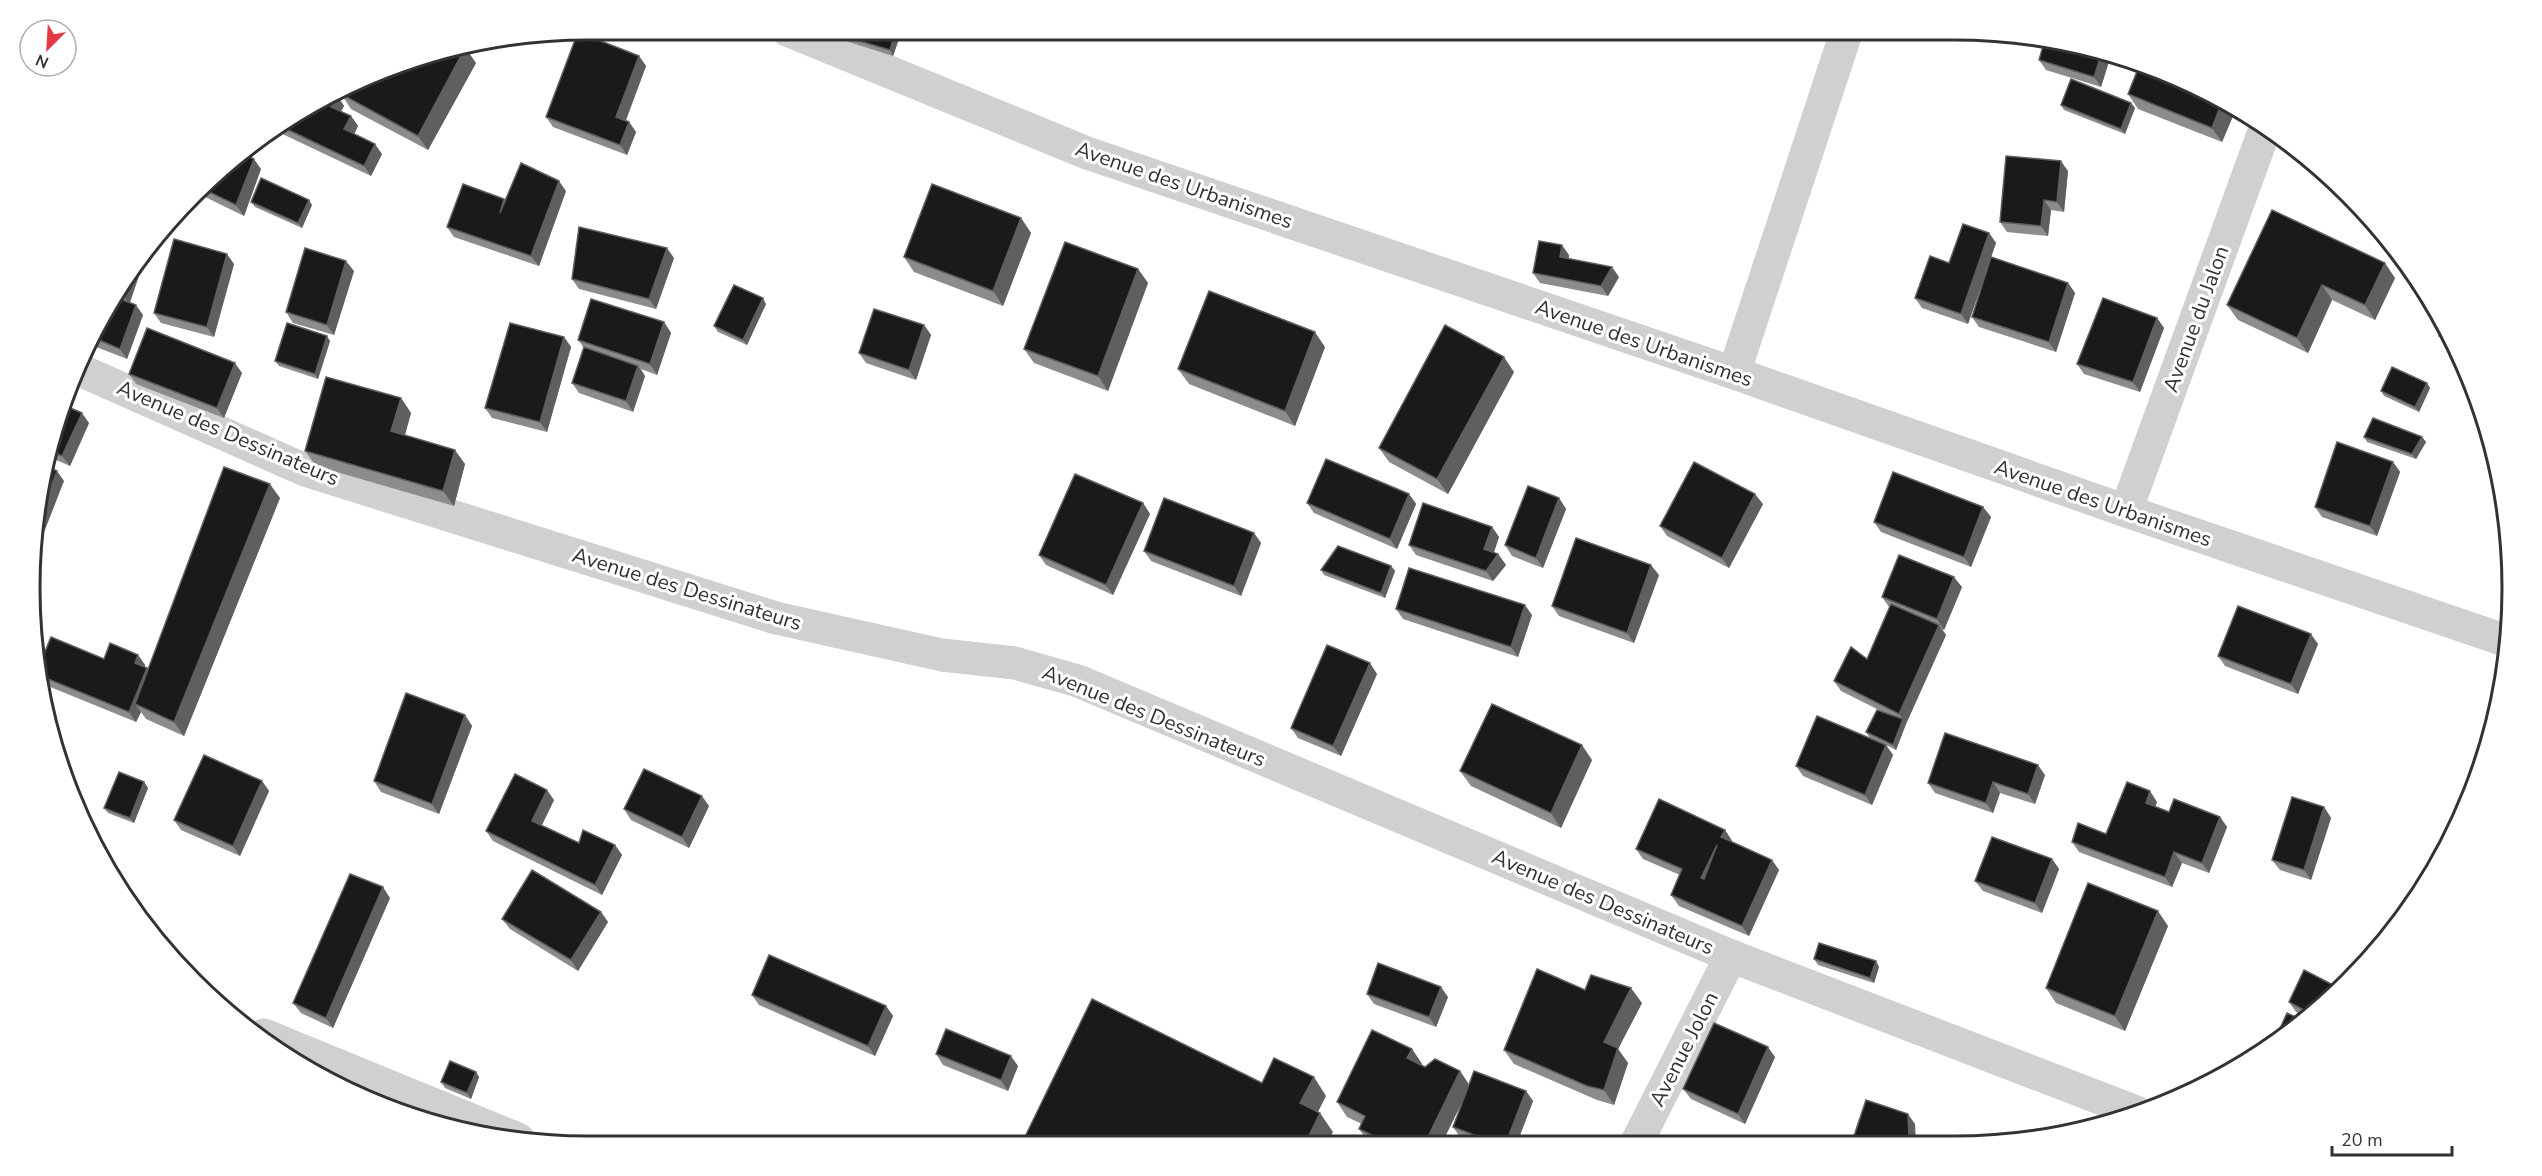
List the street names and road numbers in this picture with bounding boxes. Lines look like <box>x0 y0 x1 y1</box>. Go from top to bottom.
street label: Avenue des Urbanismes <box>1072 135 1296 235</box>
street label: Avenue du Jalon <box>2157 242 2235 396</box>
street label: Avenue des Urbanismes <box>1532 293 1756 393</box>
street label: Avenue des Dessinateurs <box>113 374 343 492</box>
street label: Avenue des Urbanismes <box>1991 453 2215 553</box>
street label: Avenue des Dessinateurs <box>569 541 805 637</box>
street label: Avenue des Dessinateurs <box>1038 658 1270 774</box>
street label: Avenue des Dessinateurs <box>1488 843 1718 961</box>
street label: Avenue Jolon <box>1643 987 1725 1111</box>

